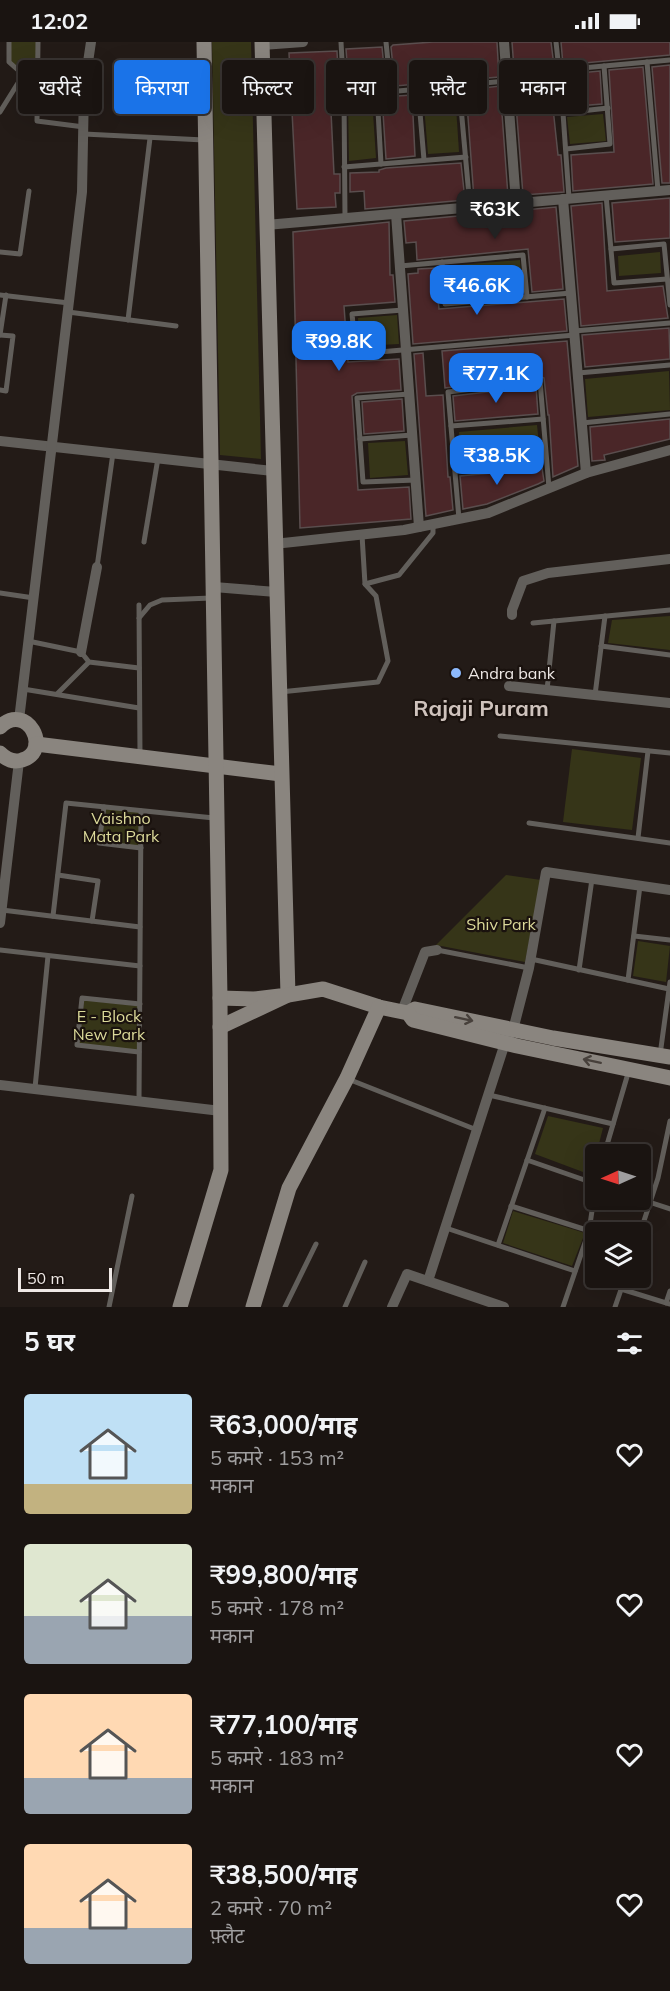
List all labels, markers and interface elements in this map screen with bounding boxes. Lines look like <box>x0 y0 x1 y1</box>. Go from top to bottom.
text: 12:02 <box>30 7 88 35</box>
chip: खरीदें <box>18 60 102 114</box>
chip: किराया <box>114 60 210 114</box>
chip: फ़िल्टर <box>222 60 314 114</box>
chip: नया <box>326 60 397 114</box>
chip: फ़्लैट <box>409 60 487 114</box>
chip: मकान <box>499 60 587 114</box>
pin: ₹63K <box>459 189 531 240</box>
text: ₹63K <box>470 196 520 221</box>
pin: ₹46.6K <box>428 265 526 316</box>
text: ₹46.6K <box>444 272 510 297</box>
pin: ₹99.8K <box>290 321 388 372</box>
text: ₹99.8K <box>306 328 372 353</box>
pin: ₹77.1K <box>447 353 545 404</box>
text: ₹77.1K <box>463 360 529 385</box>
pin: ₹38.5K <box>448 435 546 486</box>
text: ₹38.5K <box>464 442 530 467</box>
place label: Andra bank <box>468 663 556 683</box>
marker: Andra bank <box>449 666 463 680</box>
district label: Rajaji Puram <box>413 694 549 722</box>
park label: Vaishno Mata Park <box>83 808 160 846</box>
park label: Shiv Park <box>466 914 537 934</box>
park label: E - Block New Park <box>73 1006 146 1044</box>
one-way arrow <box>454 1014 473 1026</box>
one-way arrow <box>583 1055 603 1066</box>
north arrow <box>585 1144 651 1210</box>
map controls <box>585 1144 651 1288</box>
button: layers <box>585 1222 651 1288</box>
scale bar <box>18 1265 112 1292</box>
text: 50 m <box>27 1268 64 1288</box>
text: 5 घर <box>24 1325 75 1358</box>
icon: filters <box>613 1327 646 1360</box>
text: ₹63,000/माह <box>210 1408 358 1441</box>
icon: home <box>72 1418 144 1490</box>
icon: heart <box>613 1438 646 1471</box>
text: 5 कमरे · 153 m² <box>210 1445 344 1470</box>
text: मकान <box>210 1473 254 1498</box>
text: ₹99,800/माह <box>210 1558 358 1591</box>
icon: home <box>72 1568 144 1640</box>
icon: heart <box>613 1588 646 1621</box>
text: 5 कमरे · 178 m² <box>210 1595 344 1620</box>
text: मकान <box>210 1623 254 1648</box>
text: ₹77,100/माह <box>210 1708 358 1741</box>
icon: home <box>72 1718 144 1790</box>
icon: heart <box>613 1738 646 1771</box>
text: 5 कमरे · 183 m² <box>210 1745 344 1770</box>
text: मकान <box>210 1773 254 1798</box>
text: ₹38,500/माह <box>210 1858 358 1891</box>
icon: home <box>72 1868 144 1940</box>
icon: heart <box>613 1888 646 1921</box>
text: 2 कमरे · 70 m² <box>210 1895 332 1920</box>
text: फ़्लैट <box>210 1923 245 1948</box>

